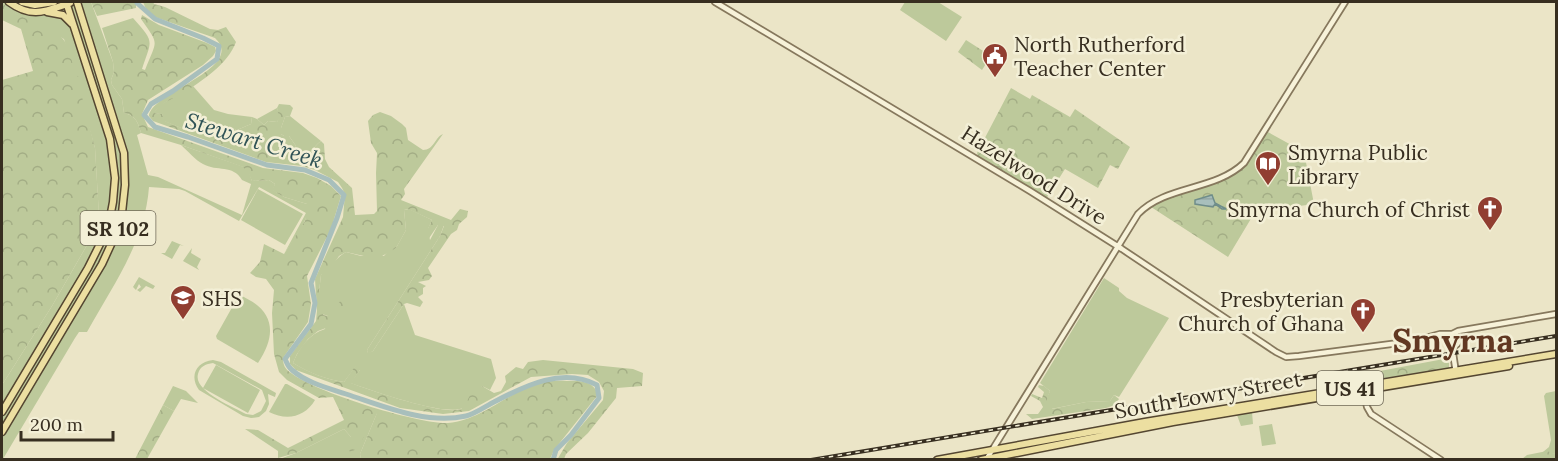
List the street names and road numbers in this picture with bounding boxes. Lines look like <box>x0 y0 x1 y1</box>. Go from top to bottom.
street label: Hazelwood Drive <box>956 119 1112 231</box>
road number: SR 102 <box>80 211 156 245</box>
street label: South Lowry Street <box>1112 365 1305 425</box>
road number: US 41 <box>1317 371 1383 405</box>

